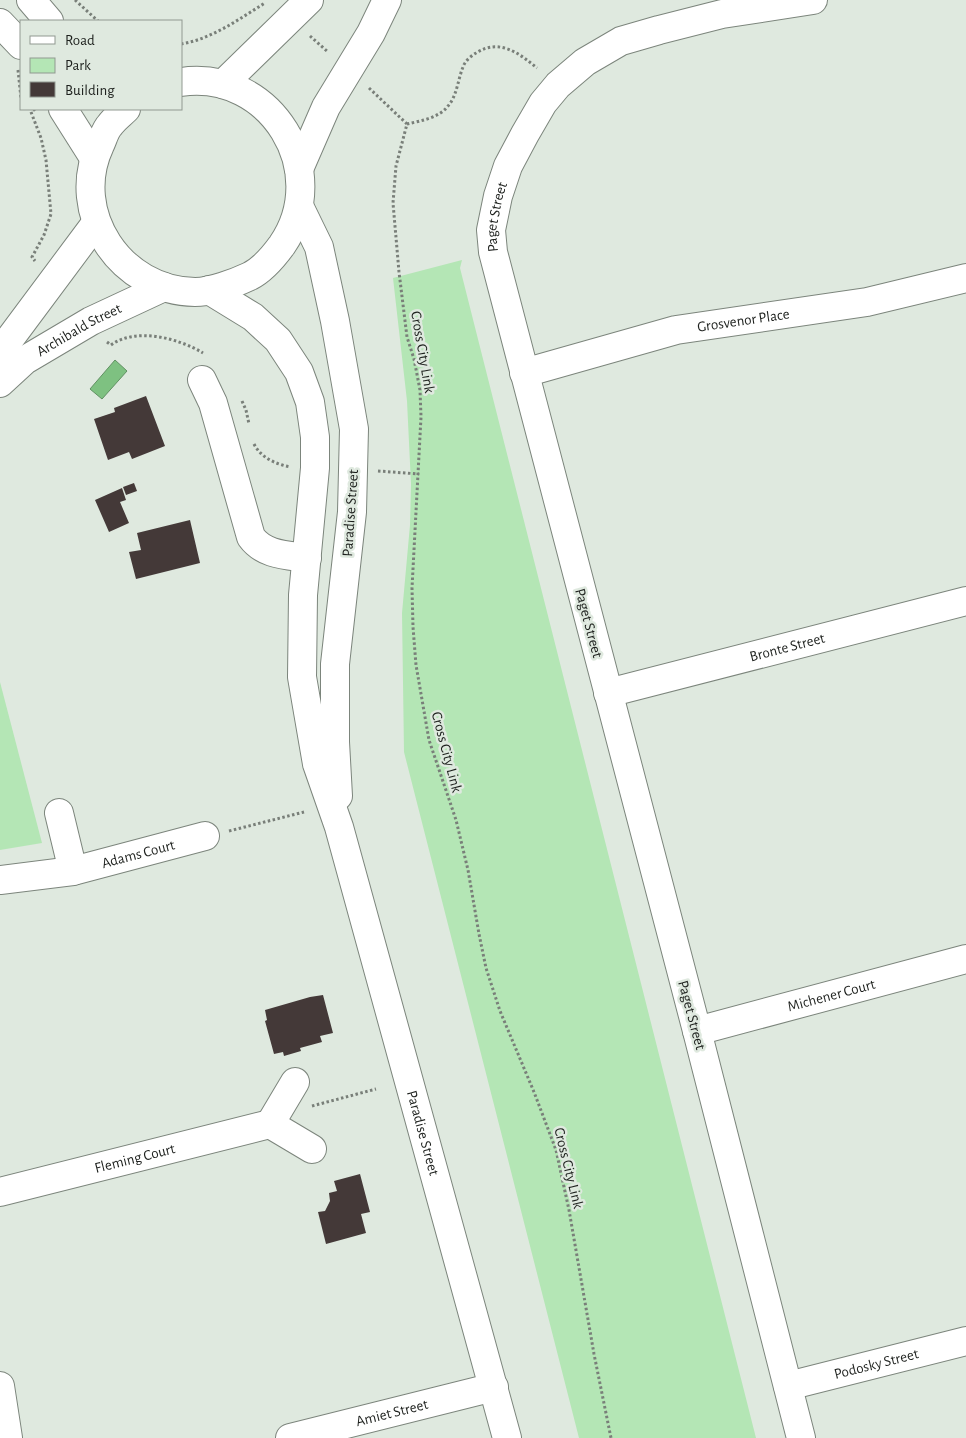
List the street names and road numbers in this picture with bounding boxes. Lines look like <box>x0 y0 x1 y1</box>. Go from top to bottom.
street label: Paget Street <box>484 180 510 253</box>
street label: Archibald Street <box>34 301 124 359</box>
street label: Grosvenor Place <box>696 306 791 335</box>
street label: Cross City Link <box>408 310 437 394</box>
street label: Paradise Street <box>340 469 361 557</box>
street label: Paget Street <box>572 587 605 660</box>
street label: Bronte Street <box>748 631 827 664</box>
street label: Cross City Link <box>429 710 465 794</box>
street label: Adams Court <box>100 837 177 871</box>
street label: Michener Court <box>786 977 877 1014</box>
street label: Paget Street <box>675 979 708 1052</box>
street label: Paradise Street <box>404 1089 442 1177</box>
street label: Cross City Link <box>551 1126 586 1210</box>
street label: Fleming Court <box>93 1141 177 1176</box>
street label: Podosky Street <box>833 1346 920 1382</box>
street label: Amiet Street <box>354 1397 430 1429</box>

